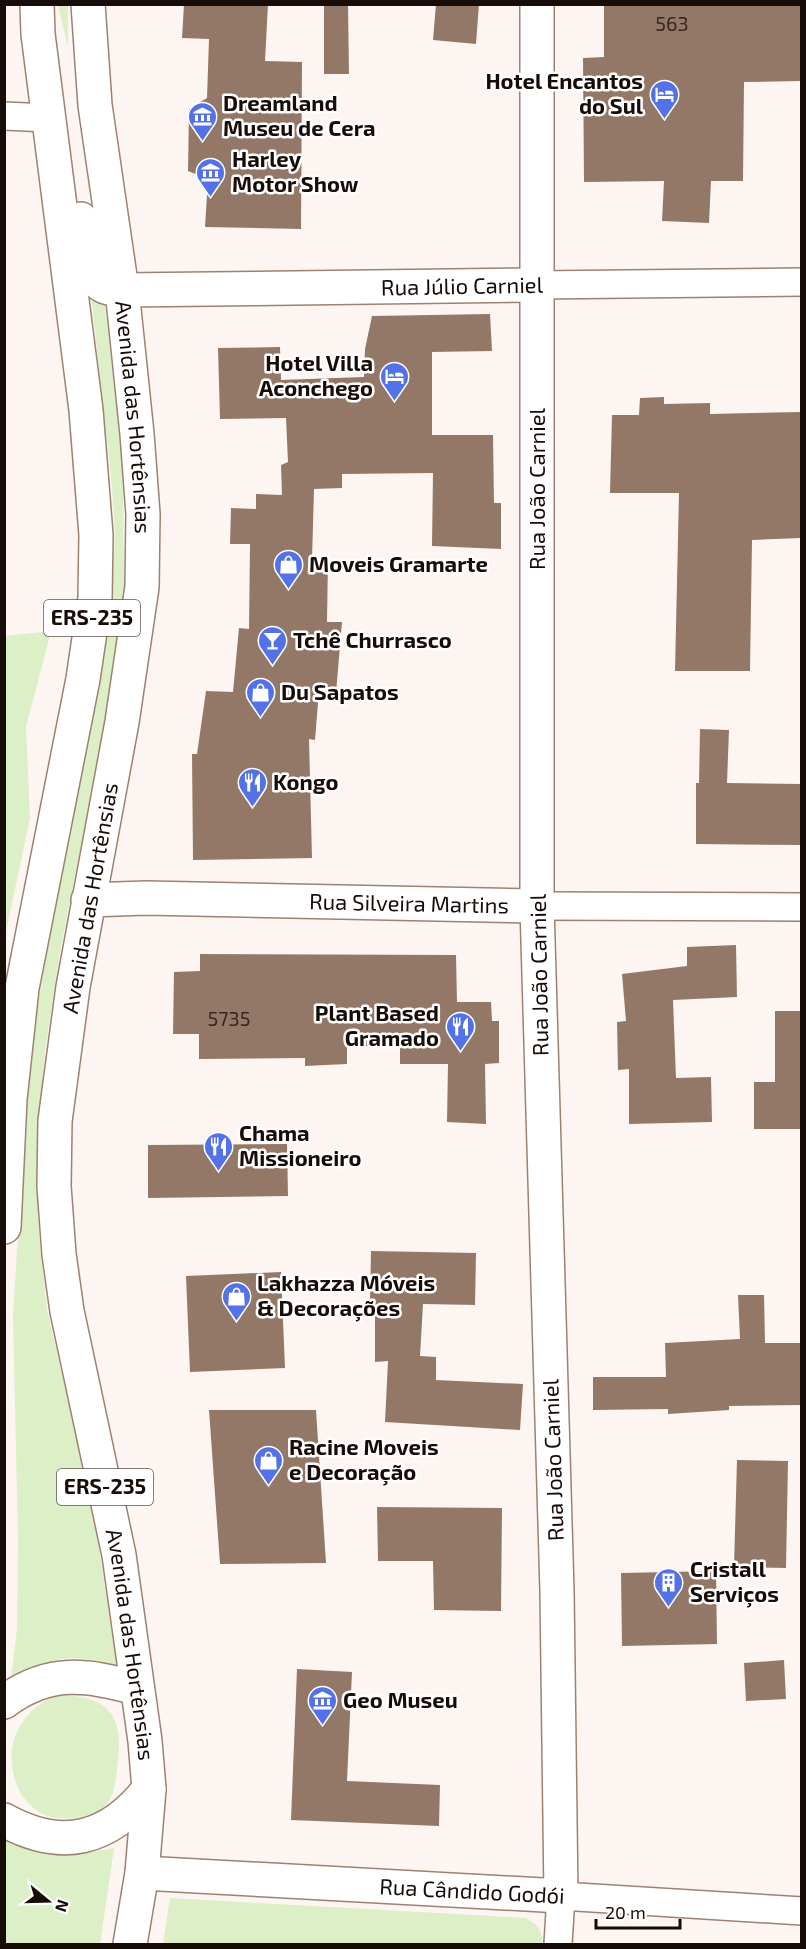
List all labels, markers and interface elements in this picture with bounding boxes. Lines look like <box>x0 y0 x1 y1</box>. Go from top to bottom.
house number: 563 <box>655 11 689 35</box>
place label: Hotel Encantos do Sul <box>485 67 644 118</box>
hotel icon: Hotel Encantos do Sul <box>648 78 680 120</box>
place label: Dreamland Museu de Cera <box>223 89 376 140</box>
museum icon: Dreamland Museu de Cera <box>186 100 218 142</box>
place label: Harley Motor Show <box>232 145 359 196</box>
museum icon: Harley Motor Show <box>195 156 227 198</box>
street label: Rua Júlio Carniel <box>381 271 544 299</box>
street label: Avenida das Hortênsias <box>111 299 157 534</box>
place label: Hotel Villa Aconchego <box>259 349 373 400</box>
hotel icon: Hotel Villa Aconchego <box>378 360 410 402</box>
street label: Rua João Carniel <box>523 407 549 570</box>
shop icon: Moveis Gramarte <box>272 548 304 590</box>
place label: Moveis Gramarte <box>309 550 488 576</box>
road number: ERS-235 <box>44 600 140 636</box>
bar icon: Tchê Churrasco <box>256 624 288 666</box>
place label: Tchê Churrasco <box>293 626 452 652</box>
shop icon: Du Sapatos <box>244 676 276 718</box>
place label: Du Sapatos <box>281 678 399 704</box>
restaurant icon: Kongo <box>236 766 268 808</box>
place label: Kongo <box>273 768 338 794</box>
street label: Avenida das Hortênsias <box>56 780 122 1015</box>
street label: Rua Silveira Martins <box>309 887 509 917</box>
street label: Rua João Carniel <box>524 893 552 1056</box>
place label: Plant Based Gramado <box>315 999 439 1050</box>
house number: 5735 <box>208 1006 250 1030</box>
restaurant icon: Plant Based Gramado <box>444 1010 476 1052</box>
place label: Chama Missioneiro <box>239 1119 362 1170</box>
restaurant icon: Chama Missioneiro <box>202 1130 234 1172</box>
place label: Lakhazza Móveis & Decorações <box>257 1269 435 1322</box>
shop icon: Lakhazza Móveis & Decorações <box>220 1280 252 1322</box>
street label: Rua João Carniel <box>536 1378 568 1542</box>
place label: Racine Moveis e Decoração <box>289 1433 439 1486</box>
shop icon: Racine Moveis e Decoração <box>252 1444 284 1486</box>
road number: ERS-235 <box>57 1469 153 1505</box>
street label: Avenida das Hortênsias <box>102 1526 161 1762</box>
place label: Cristall Serviços <box>690 1555 779 1608</box>
building icon: Cristall Serviços <box>653 1566 685 1608</box>
museum icon: Geo Museu <box>306 1684 338 1726</box>
place label: Geo Museu <box>343 1686 458 1712</box>
north arrow <box>18 1871 78 1931</box>
street label: Rua Cândido Godói <box>379 1872 565 1908</box>
scale bar <box>596 1892 680 1930</box>
text: N <box>52 1897 74 1915</box>
text: 20 m <box>605 1901 646 1923</box>

